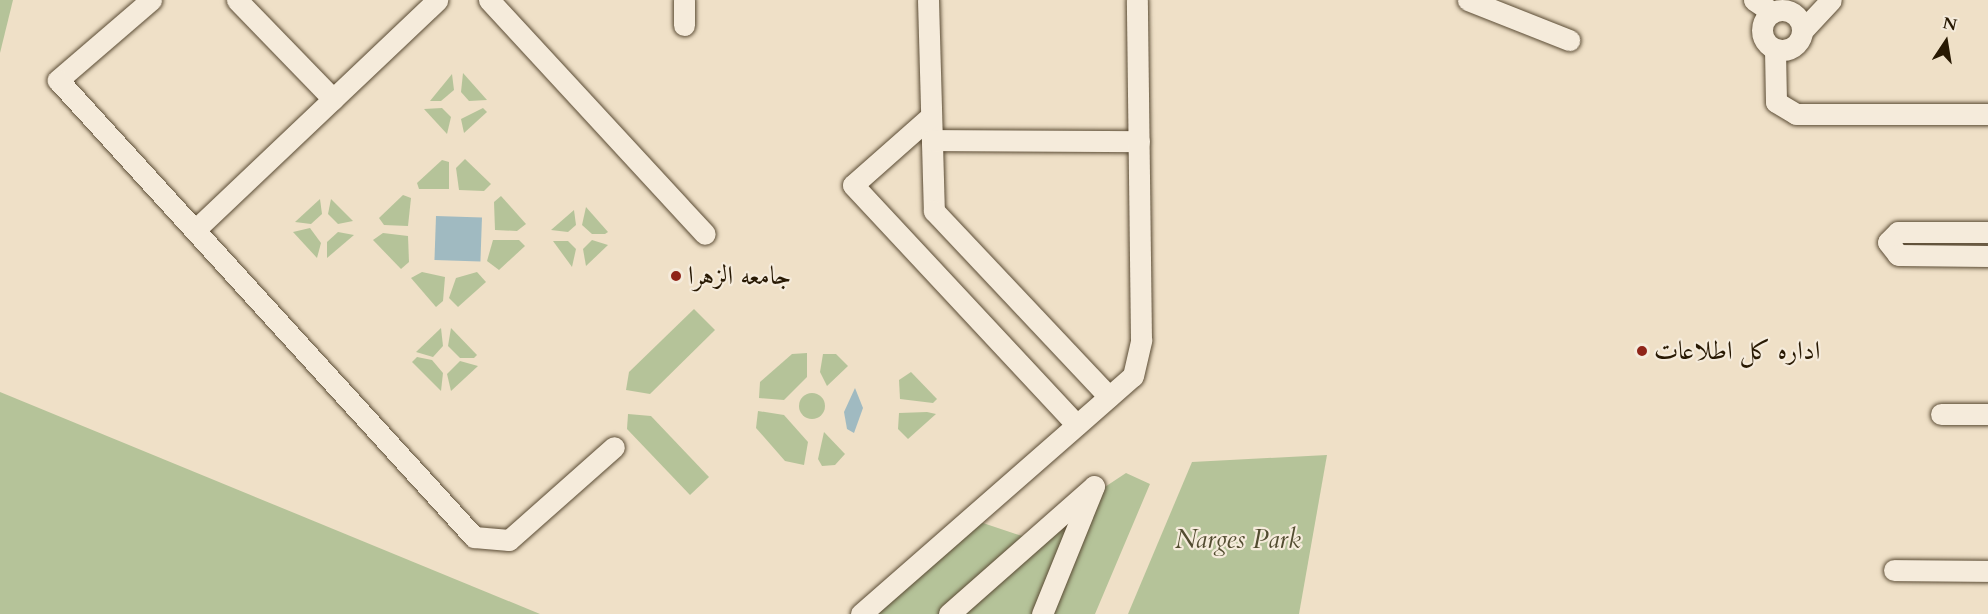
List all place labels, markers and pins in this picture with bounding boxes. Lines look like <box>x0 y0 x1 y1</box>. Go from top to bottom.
place label: جامعه الزهرا <box>688 260 791 292</box>
marker: جامعه الزهرا <box>669 269 683 283</box>
place label: اداره کل اطلاعات <box>1654 335 1820 367</box>
marker: اداره کل اطلاعات <box>1635 344 1649 358</box>

